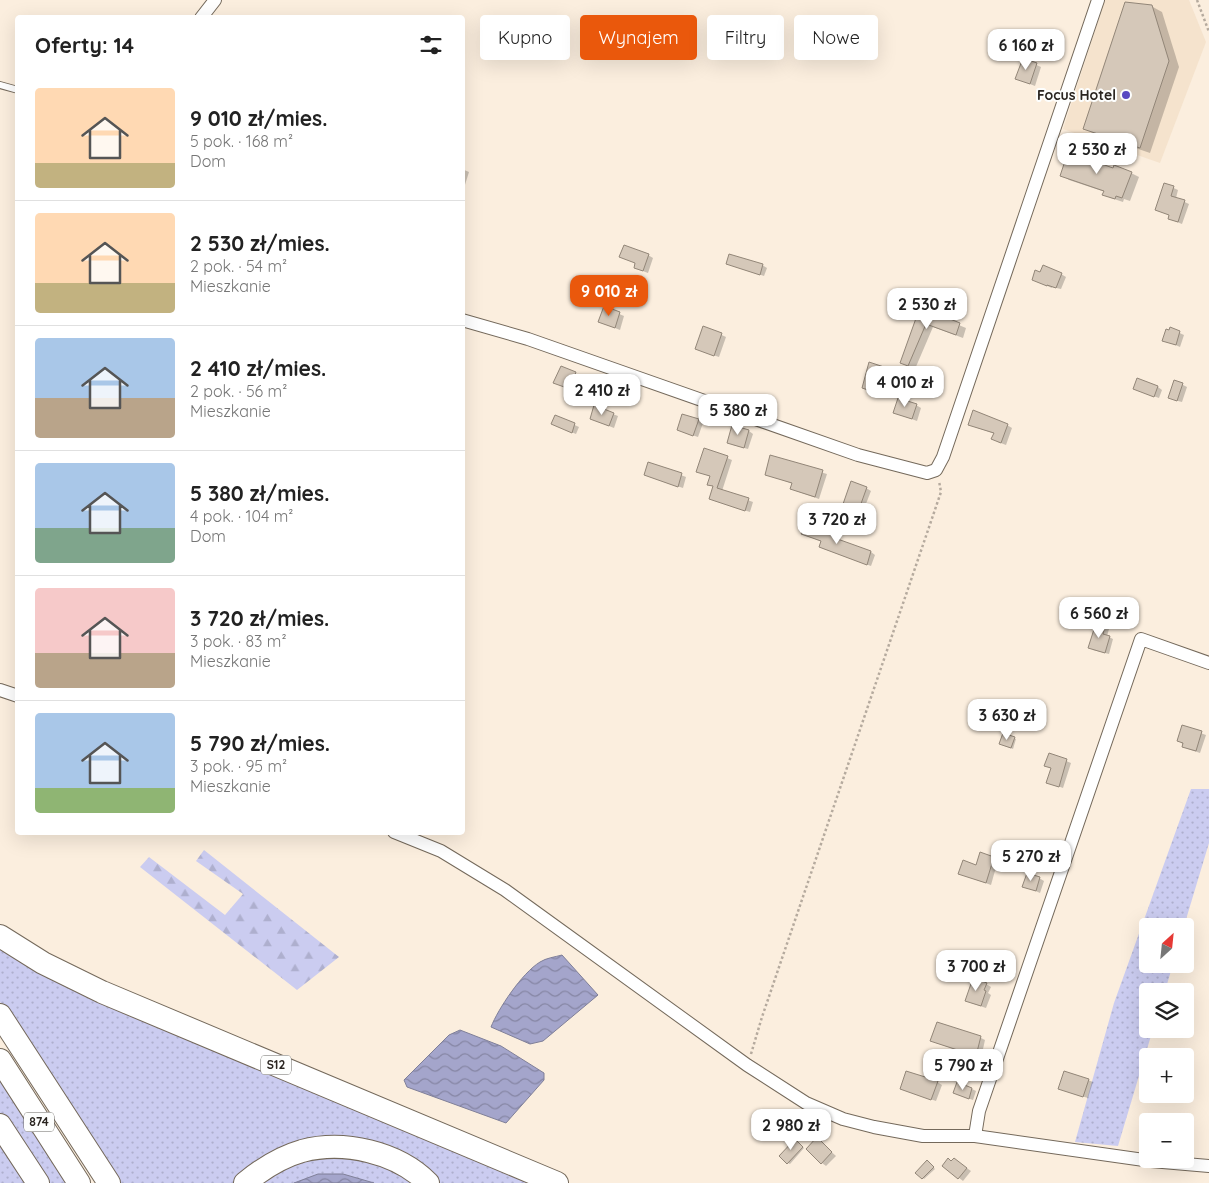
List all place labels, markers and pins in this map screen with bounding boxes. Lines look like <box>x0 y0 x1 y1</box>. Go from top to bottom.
pin: 6 160 zł <box>974 28 1078 71</box>
place label: Focus Hotel <box>1037 86 1116 104</box>
marker: Focus Hotel <box>1120 89 1132 101</box>
pin: 2 530 zł <box>1045 132 1149 175</box>
pin: 9 010 zł <box>557 274 661 317</box>
pin: 2 530 zł <box>875 288 979 330</box>
pin: 4 010 zł <box>853 366 957 408</box>
pin: 2 410 zł <box>550 374 654 416</box>
pin: 5 380 zł <box>686 394 790 436</box>
pin: 3 720 zł <box>785 502 889 545</box>
pin: 6 560 zł <box>1047 596 1151 639</box>
pin: 3 630 zł <box>955 698 1059 741</box>
pin: 5 270 zł <box>979 840 1083 882</box>
pin: 3 700 zł <box>924 950 1028 992</box>
pin: 5 790 zł <box>911 1048 1015 1091</box>
pin: 2 980 zł <box>739 1108 843 1151</box>

